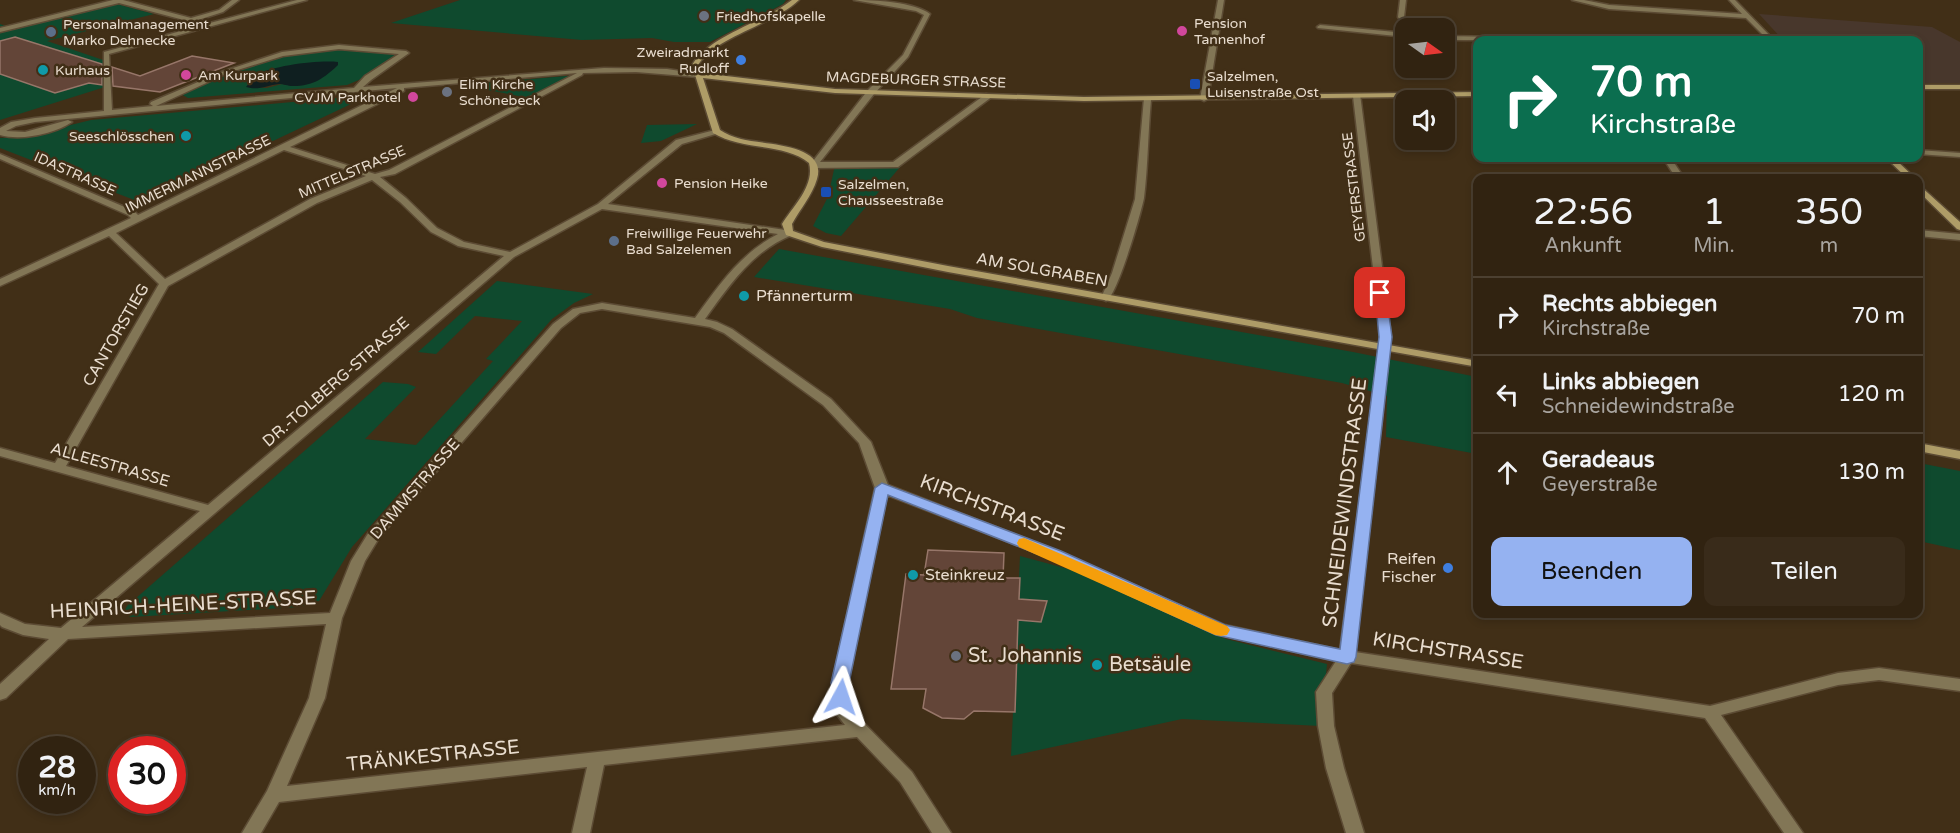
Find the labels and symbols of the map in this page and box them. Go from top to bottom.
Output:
place label: Friedhofskapelle [716,8,826,25]
marker: Friedhofskapelle [697,9,711,23]
place label: Pension Tannenhof [1194,15,1266,48]
place label: Personalmanagement Marko Dehnecke [63,16,210,49]
north arrow [1395,18,1455,78]
marker: Pension Tannenhof [1175,24,1189,38]
marker: Personalmanagement Marko Dehnecke [44,25,58,39]
place label: Zweiradmarkt Rudloff [637,44,730,77]
marker: Zweiradmarkt Rudloff [734,53,748,67]
place label: Kurhaus [55,62,110,79]
marker: Kurhaus [36,63,50,77]
place label: Am Kurpark [198,67,278,84]
marker: Am Kurpark [179,68,193,82]
street label: MAGDEBURGER STRASSE [826,68,1007,92]
place label: Salzelmen, Luisenstraße Ost [1207,68,1320,101]
place label: Elim Kirche Schönebeck [459,76,541,109]
marker: Salzelmen, Luisenstraße Ost [1188,77,1202,91]
marker: Elim Kirche Schönebeck [440,85,454,99]
place label: CVJM Parkhotel [294,89,401,106]
marker: CVJM Parkhotel [406,90,420,104]
place label: Seeschlösschen [69,128,174,145]
marker: Seeschlösschen [179,129,193,143]
street label: IMMERMANNSTRASSE [123,131,274,217]
street label: GEYERSTRASSE [1339,131,1369,243]
street label: MITTELSTRASSE [296,142,408,202]
street label: IDASTRASSE [31,148,119,200]
place label: Pension Heike [674,175,768,192]
marker: Pension Heike [655,176,669,190]
place label: Salzelmen, Chausseestraße [838,176,944,209]
marker: Salzelmen, Chausseestraße [819,185,833,199]
place label: Freiwillige Feuerwehr Bad Salzelemen [626,225,767,258]
marker: Freiwillige Feuerwehr Bad Salzelemen [607,234,621,248]
street label: AM SOLGRABEN [975,249,1109,291]
pin [1354,267,1405,318]
street label: CANTORSTIEG [78,280,154,390]
place label: Pfännerturm [756,286,853,306]
marker: Pfännerturm [737,289,751,303]
street label: DR.-TOLBERG-STRASSE [259,313,413,451]
street label: SCHNEIDEWINDSTRASSE [1318,377,1372,629]
street label: DAMMSTRASSE [366,435,464,543]
street label: ALLEESTRASSE [48,438,172,492]
street label: KIRCHSTRASSE [916,469,1068,547]
place label: Reifen Fischer [1381,549,1437,587]
marker: Reifen Fischer [1441,561,1455,575]
place label: Steinkreuz [925,565,1005,585]
marker: Steinkreuz [906,568,920,582]
street label: HEINRICH-HEINE-STRASSE [49,586,317,624]
street label: KIRCHSTRASSE [1371,627,1525,675]
place label: St. Johannis [968,644,1082,668]
marker: St. Johannis [949,649,963,663]
place label: Betsäule [1109,653,1191,677]
marker: Betsäule [1090,658,1104,672]
position arrow [809,665,873,729]
street label: TRÄNKESTRASSE [345,735,521,777]
speed limit sign: 30 [108,736,186,814]

